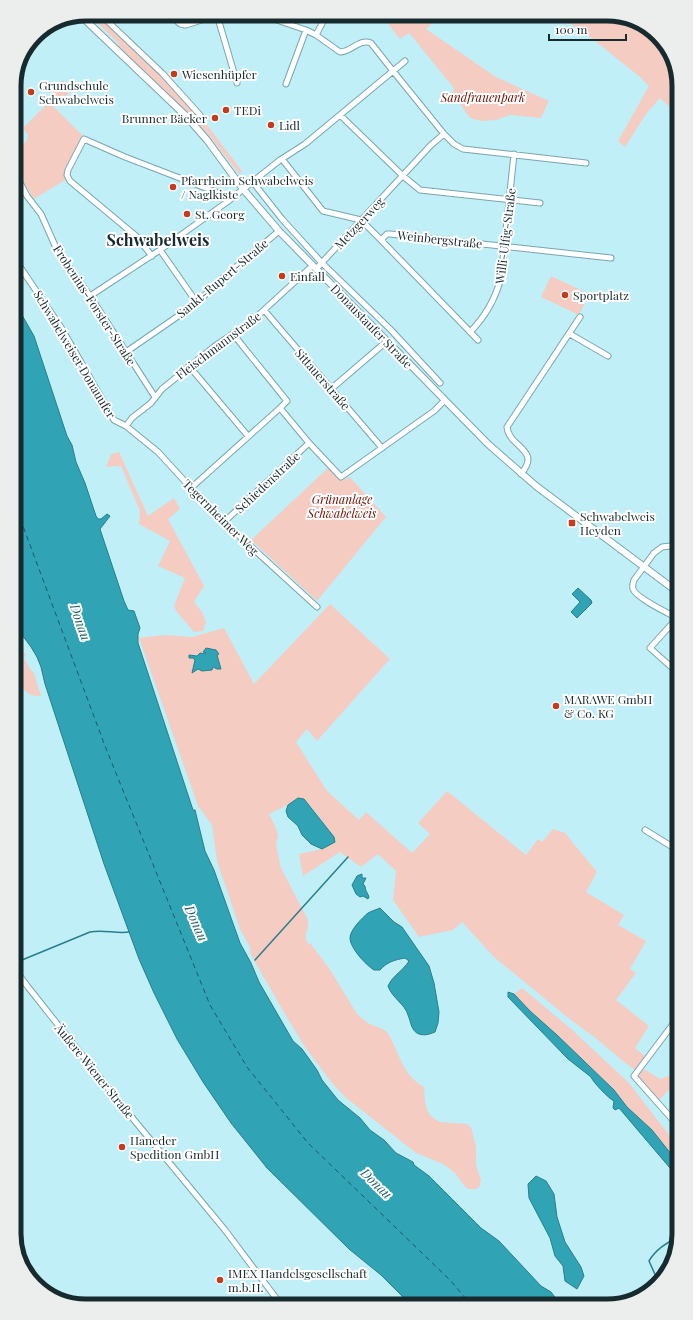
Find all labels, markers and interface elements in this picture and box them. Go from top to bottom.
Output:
scale bar [549,16,626,42]
text: 100 m [555,21,588,37]
place label: Wiesenhüpfer [181,66,258,82]
marker: Wiesenhüpfer [169,69,179,79]
place label: Grundschule Schwabelweis [39,77,114,107]
marker: Grundschule Schwabelweis [26,87,36,97]
park label: Sandfrauenpark [440,89,525,105]
place label: TEDi [234,102,261,118]
marker: TEDi [221,105,231,115]
place label: Brunner Bäcker [122,110,208,126]
marker: Brunner Bäcker [210,113,220,123]
place label: Lidl [279,117,301,133]
marker: Lidl [266,120,276,130]
place label: Pfarrheim Schwabelweis / Naglkiste [181,172,313,202]
marker: Pfarrheim Schwabelweis / Naglkiste [168,182,178,192]
street label: Willi-Ulfig-Straße [491,187,519,286]
street label: Metzgerweg [331,193,388,252]
place label: St. Georg [195,206,245,222]
marker: St. Georg [182,209,192,219]
street label: Weinbergstraße [396,226,483,251]
district label: Schwabelweis [107,229,209,250]
street label: Sankt-Rupert-Straße [173,235,271,321]
street label: Frobenius-Forster-Straße [50,242,140,368]
place label: Einfall [290,268,325,284]
marker: Einfall [277,271,287,281]
street label: Donaustaufer Straße [328,281,416,371]
street label: Schwabelweiser Donauufer [30,287,120,421]
place label: Sportplatz [573,287,629,303]
marker: Sportplatz [560,290,570,300]
street label: Fleischmannstraße [172,308,264,382]
street label: Sittauerstraße [292,345,354,413]
street label: Schiedenstraße [231,448,303,516]
street label: Tegernheimer Weg [180,476,263,559]
park label: Grünanlage Schwabelweis [307,491,377,521]
place label: Schwabelweis Heyden [580,508,655,538]
marker: Schwabelweis Heyden [567,518,577,528]
water label: Donau [67,601,95,642]
place label: MARAWE GmbH & Co. KG [564,691,652,721]
marker: MARAWE GmbH & Co. KG [551,701,561,711]
water label: Donau [181,902,212,944]
street label: Äußere Wiener Straße [51,1019,138,1122]
place label: Haneder Spedition GmbH [130,1132,219,1162]
marker: Haneder Spedition GmbH [117,1142,127,1152]
water label: Donau [357,1163,396,1202]
place label: IMEX Handelsgesellschaft m.b.H. [228,1265,368,1295]
marker: IMEX Handelsgesellschaft m.b.H. [215,1275,225,1285]

